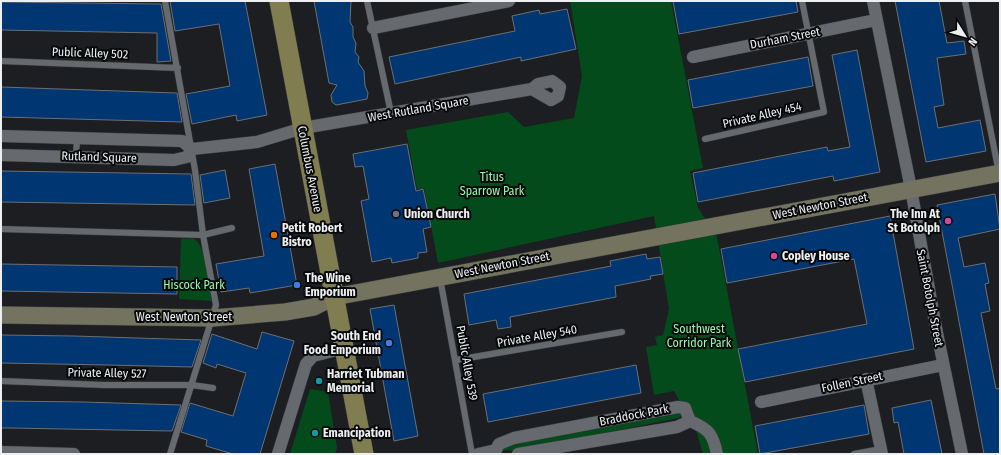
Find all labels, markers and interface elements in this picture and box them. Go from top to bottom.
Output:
north arrow [945,16,985,56]
street label: Durham Street [749,24,821,52]
text: N [965,35,980,48]
street label: Public Alley 502 [52,45,128,61]
street label: West Rutland Square [366,93,470,125]
street label: Private Alley 454 [721,99,803,131]
street label: Columbus Avenue [295,125,325,213]
street label: Rutland Square [61,149,137,165]
park label: Titus Sparrow Park [460,170,525,198]
street label: West Newton Street [771,190,869,222]
place label: Union Church [404,207,470,221]
place label: The Inn At St Botolph [887,207,941,235]
marker: Union Church [391,209,401,219]
marker: The Inn At St Botolph [943,216,953,226]
place label: Petit Robert Bistro [282,221,343,249]
marker: Petit Robert Bistro [269,230,279,240]
street label: Saint Botolph Street [914,248,946,348]
street label: West Newton Street [453,249,551,281]
place label: Copley House [782,249,850,263]
marker: Copley House [769,251,779,261]
place label: The Wine Emporium [305,271,356,299]
park label: Hiscock Park [163,278,225,292]
marker: The Wine Emporium [292,280,302,290]
street label: West Newton Street [136,310,232,324]
street label: Private Alley 540 [496,322,578,350]
park label: Southwest Corridor Park [667,322,732,350]
street label: Public Alley 539 [454,324,481,402]
place label: South End Food Emporium [304,329,381,357]
marker: South End Food Emporium [384,338,394,348]
street label: Private Alley 527 [67,365,147,381]
place label: Harriet Tubman Memorial [327,367,404,395]
street label: Follen Street [820,369,884,395]
marker: Harriet Tubman Memorial [314,376,324,386]
street label: Braddock Park [598,401,670,429]
place label: Emancipation [323,426,391,440]
marker: Emancipation [310,428,320,438]

